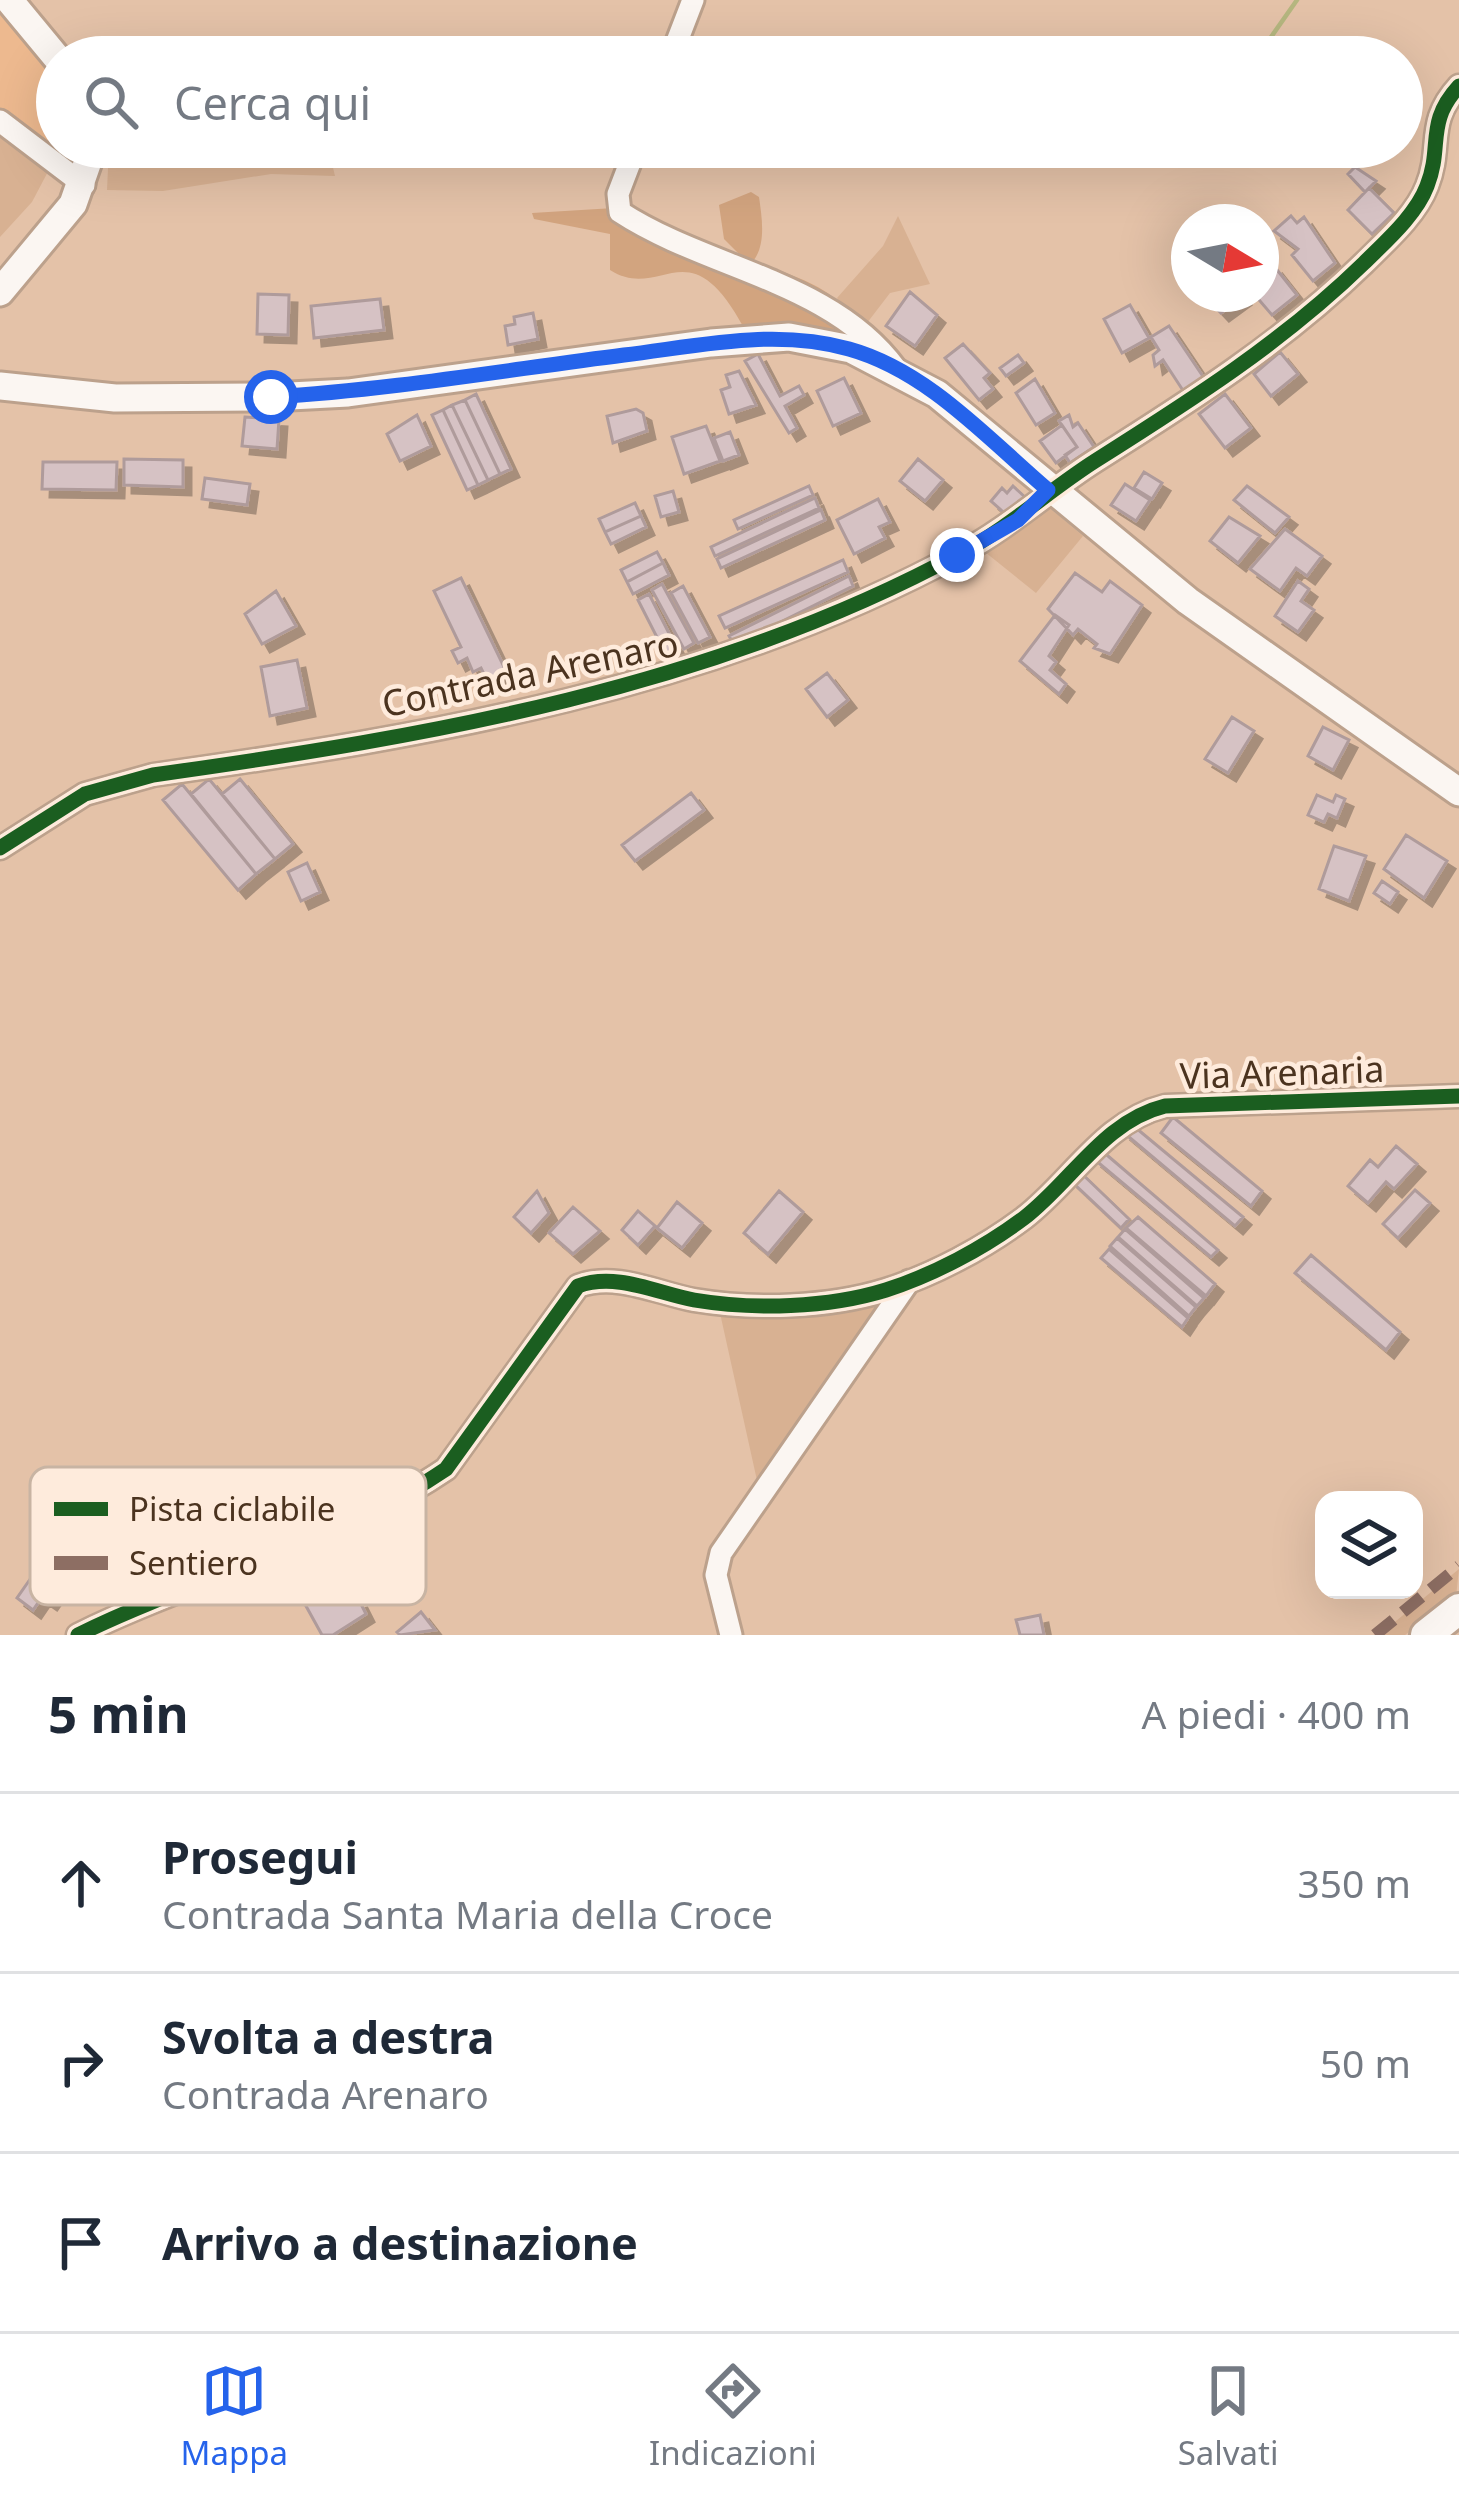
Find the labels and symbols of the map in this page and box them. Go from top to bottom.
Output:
north arrow [1171,204,1279,312]
route start [244,370,298,424]
route end [930,528,984,582]
street label: Contrada Arenaro [377,618,683,728]
street label: Via Arenaria [1179,1044,1385,1100]
legend [30,1467,426,1605]
text: Pista ciclabile [129,1486,335,1531]
text: Sentiero [129,1540,258,1585]

